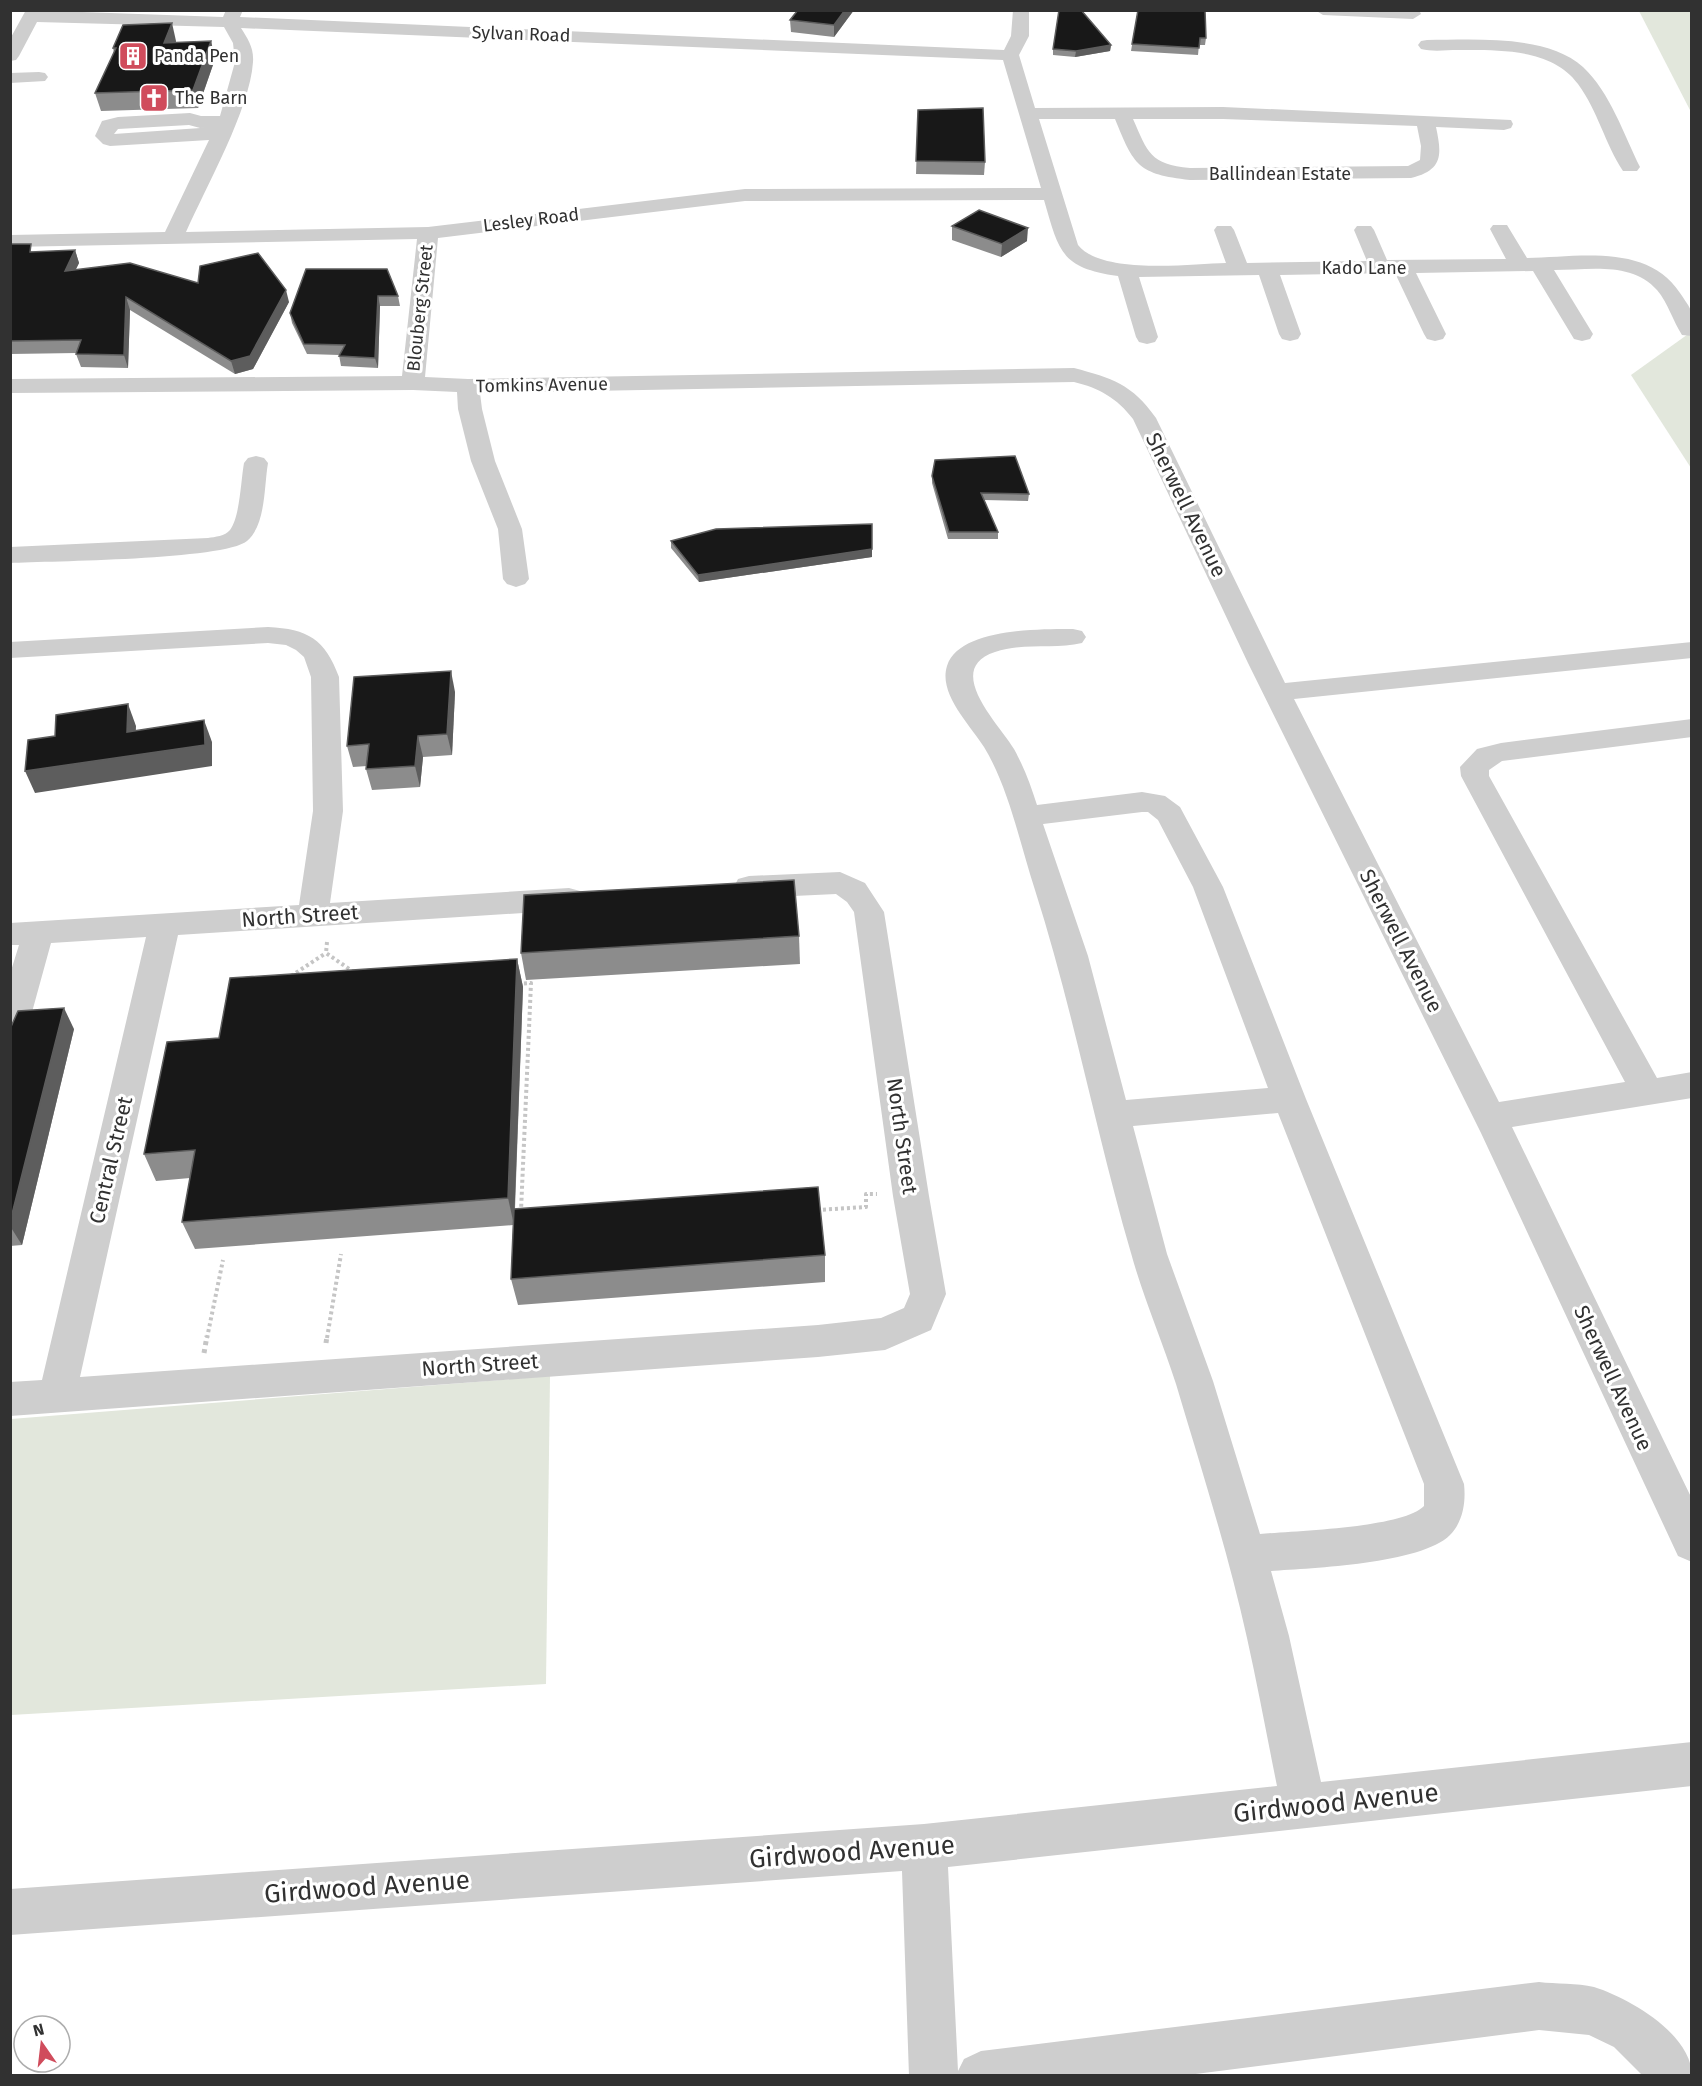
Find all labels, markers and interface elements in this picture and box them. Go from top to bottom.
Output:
street label: Sylvan Road [471,21,571,47]
building icon: Panda Pen [117,40,149,72]
place label: Panda Pen [154,45,239,67]
church icon: The Barn [138,82,170,114]
place label: The Barn [175,87,248,109]
street label: Ballindean Estate [1209,163,1351,185]
street label: Lesley Road [482,203,580,237]
street label: Blouberg Street [402,243,438,372]
street label: Kado Lane [1321,257,1407,279]
street label: Tomkins Avenue [476,373,608,397]
street label: Sherwell Avenue [1140,429,1232,581]
street label: Sherwell Avenue [1354,865,1448,1017]
street label: North Street [241,899,360,933]
street label: North Street [881,1076,923,1196]
street label: Central Street [84,1093,138,1226]
street label: Sherwell Avenue [1568,1301,1658,1455]
street label: North Street [421,1348,540,1382]
street label: Girdwood Avenue [1232,1777,1440,1829]
street label: Girdwood Avenue [748,1829,956,1875]
street label: Girdwood Avenue [263,1864,471,1910]
north arrow [12,2014,72,2074]
text: N [31,2019,46,2040]

